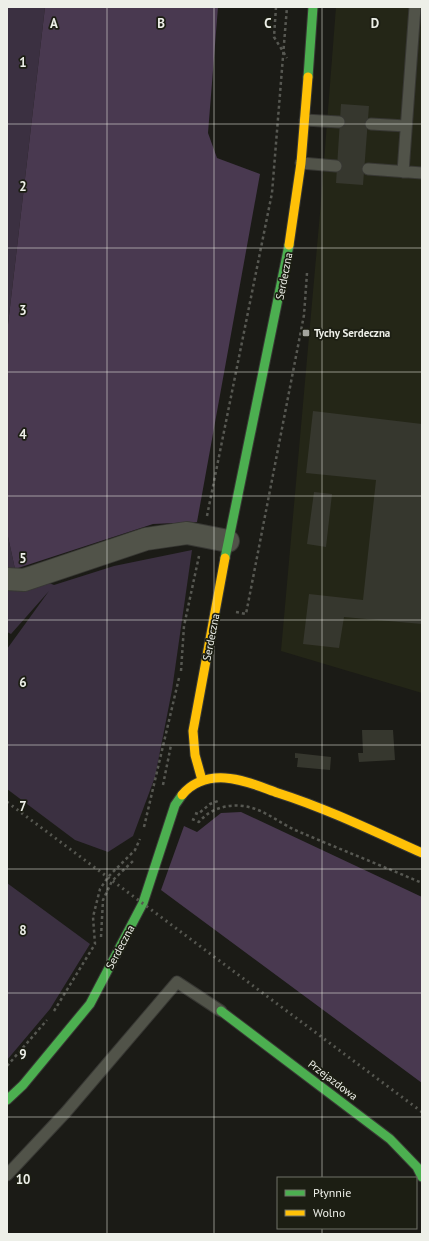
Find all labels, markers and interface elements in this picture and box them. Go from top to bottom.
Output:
text: A [50,15,58,32]
text: B [157,15,165,32]
text: C [264,15,272,32]
text: D [371,15,379,32]
text: 1 [19,54,27,71]
text: 2 [19,178,27,195]
street label: Serdeczna [273,251,295,301]
text: 3 [19,302,27,319]
place label: Tychy Serdeczna [314,326,390,340]
marker: Tychy Serdeczna [301,328,311,338]
text: 4 [19,426,27,443]
text: 5 [19,550,27,567]
street label: Serdeczna [200,612,222,662]
text: 6 [19,674,27,691]
text: 7 [19,798,27,815]
text: 8 [19,922,27,939]
street label: Serdeczna [103,923,137,971]
text: 9 [19,1046,27,1063]
street label: Przejazdowa [305,1057,361,1103]
text: 10 [16,1171,30,1188]
legend [277,1177,417,1229]
text: Płynnie [313,1185,351,1200]
text: Wolno [313,1205,345,1220]

